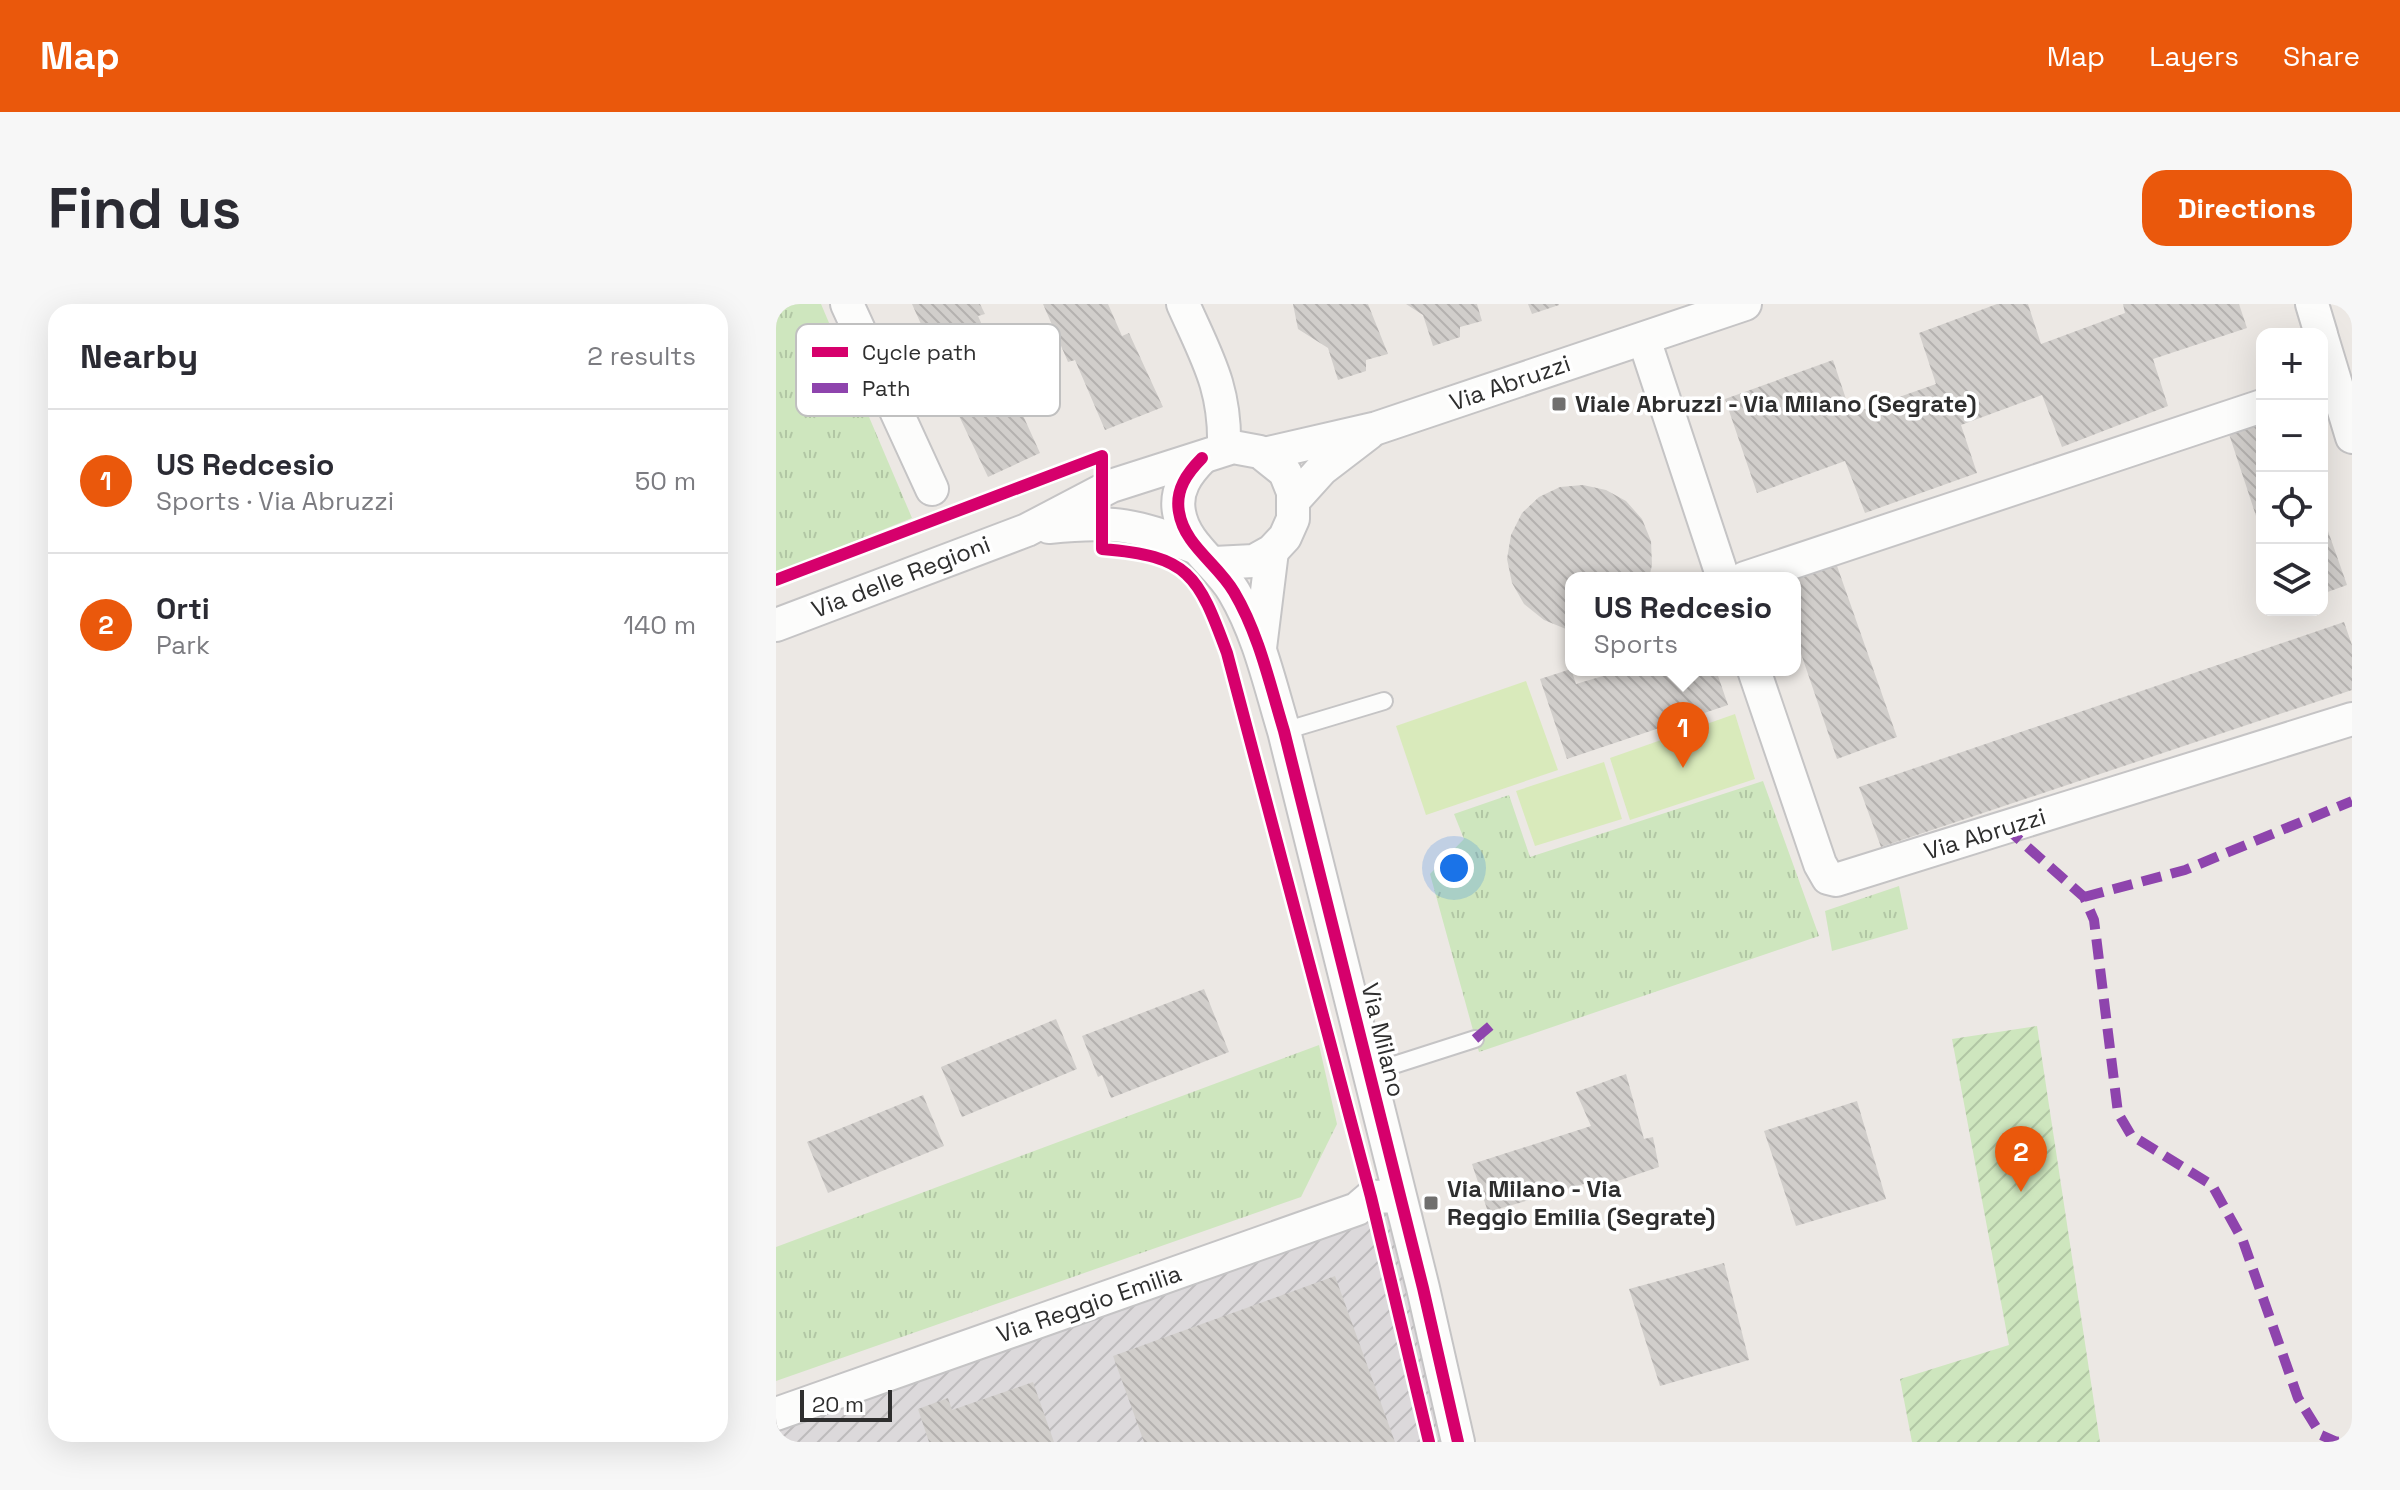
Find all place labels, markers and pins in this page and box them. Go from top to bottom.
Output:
place label: Viale Abruzzi - Via Milano (Segrate) [1575,388,1977,419]
marker: Viale Abruzzi - Via Milano (Segrate) [1550,395,1568,413]
pin: 1 [1657,702,1709,768]
pin: 2 [1995,1126,2047,1192]
place label: Via Milano - Via Reggio Emilia (Segrate) [1447,1173,1715,1232]
marker: Via Milano - Via Reggio Emilia (Segrate) [1422,1194,1440,1212]

